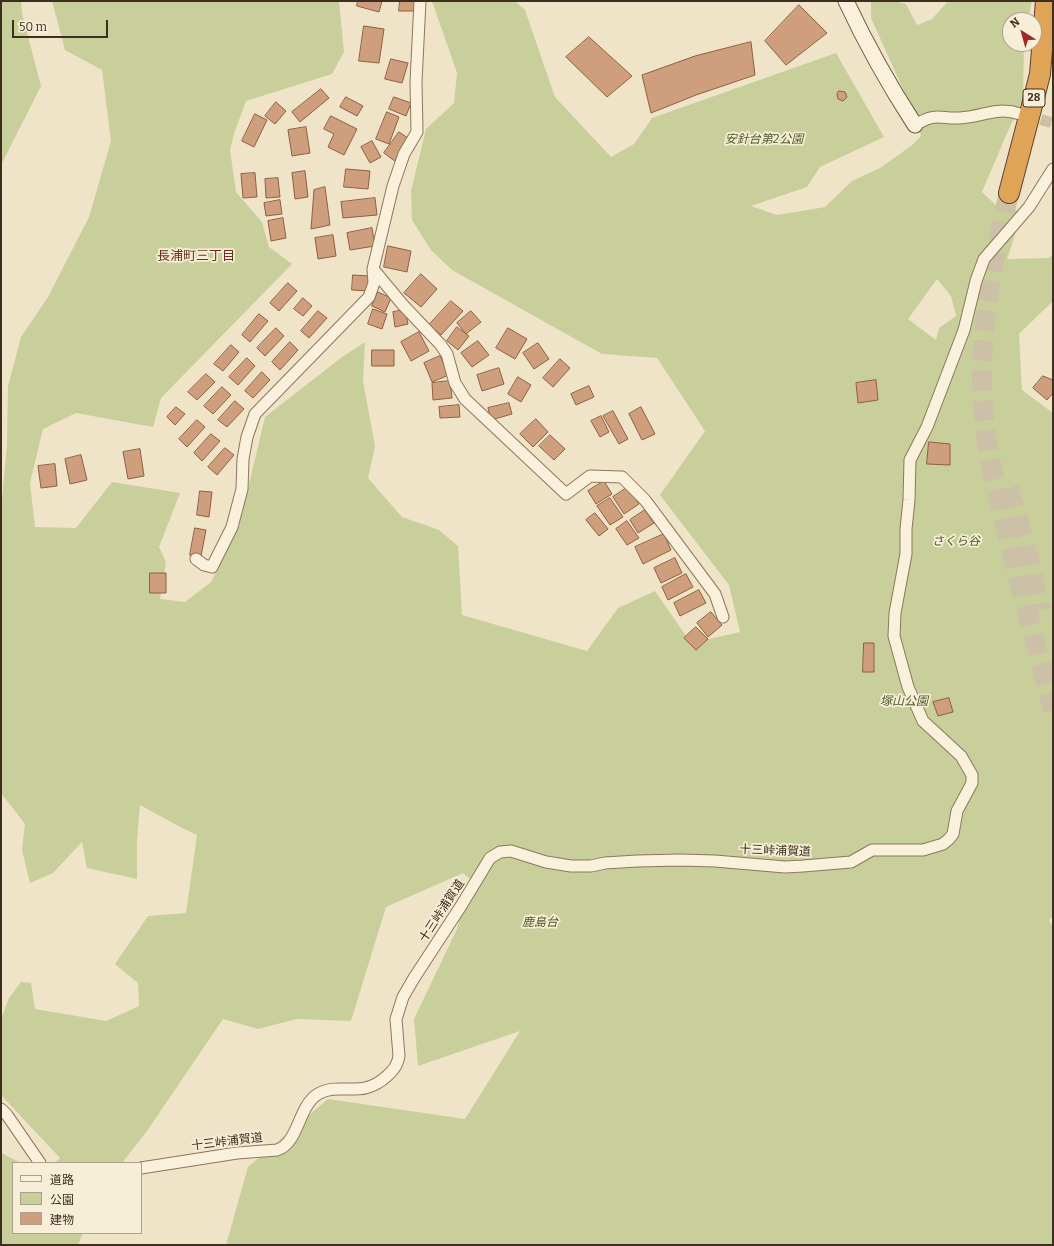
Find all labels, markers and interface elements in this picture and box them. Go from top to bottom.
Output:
scale bar [14,12,110,38]
north arrow [1002,12,1042,52]
text: N [1008,15,1022,31]
text: 50 m [19,20,47,34]
road number: 28 [1023,89,1045,107]
park label: 安針台第2公園 [725,133,803,147]
district label: 長浦町三丁目 [157,248,235,264]
park label: さくら谷 [932,535,980,549]
park label: 塚山公園 [880,695,928,709]
street label: 十三峠浦賀道 [739,843,811,859]
street label: 十三峠浦賀道 [416,877,468,945]
park label: 鹿島台 [522,916,558,930]
street label: 十三峠浦賀道 [190,1130,264,1154]
legend [12,1162,142,1234]
text: 道路 [50,1173,74,1187]
text: 公園 [50,1193,74,1207]
text: 建物 [50,1213,74,1227]

